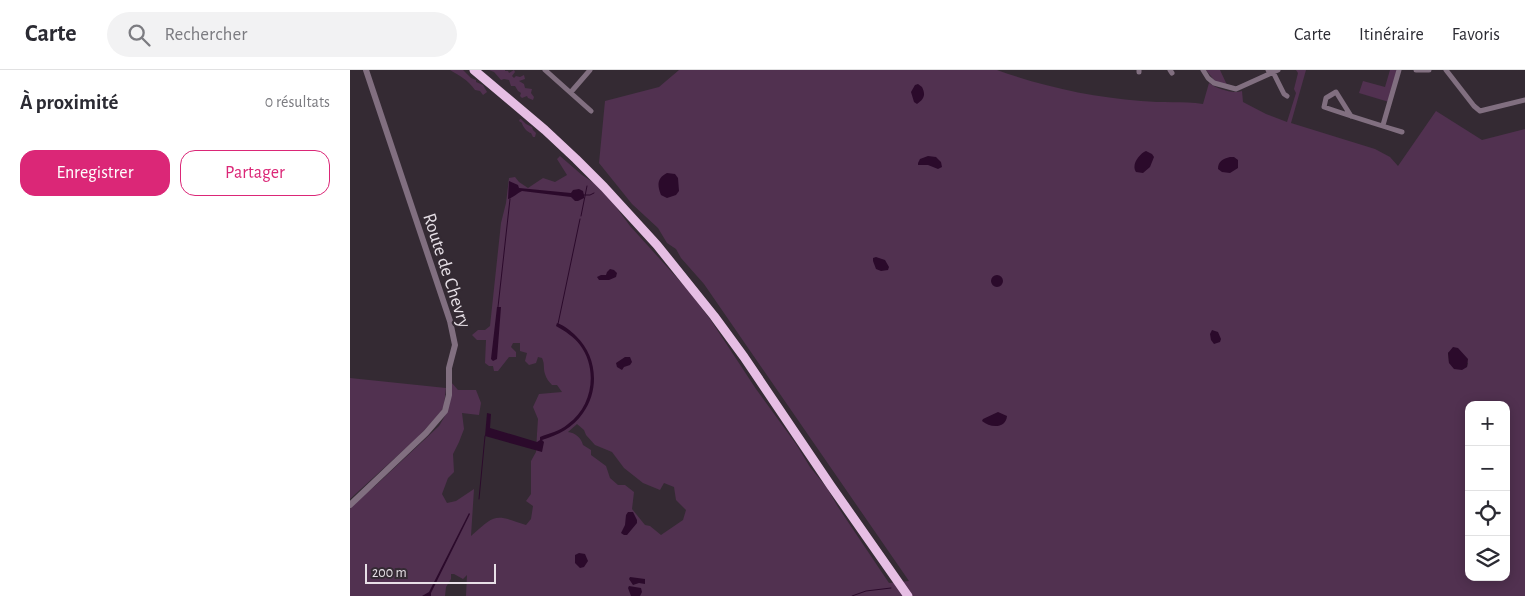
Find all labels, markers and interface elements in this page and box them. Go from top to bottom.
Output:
search box [107,12,457,57]
icon: search [125,21,153,49]
text: Carte [25,22,77,46]
text: Rechercher [165,25,247,44]
text: Carte [1294,26,1331,44]
text: Itinéraire [1359,26,1424,44]
text: Favoris [1452,26,1500,44]
text: À proximité [20,92,118,113]
text: 0 résultats [265,94,330,110]
button: Enregistrer [20,150,170,196]
button: Partager [180,150,330,196]
street label: Route de Chevry [419,211,474,330]
map controls [1465,401,1510,581]
button: + [1465,401,1510,446]
button: − [1465,446,1510,491]
button: locate [1465,491,1510,536]
button: layers [1465,536,1510,581]
scale bar [365,561,496,584]
text: 200 m [372,566,407,580]

